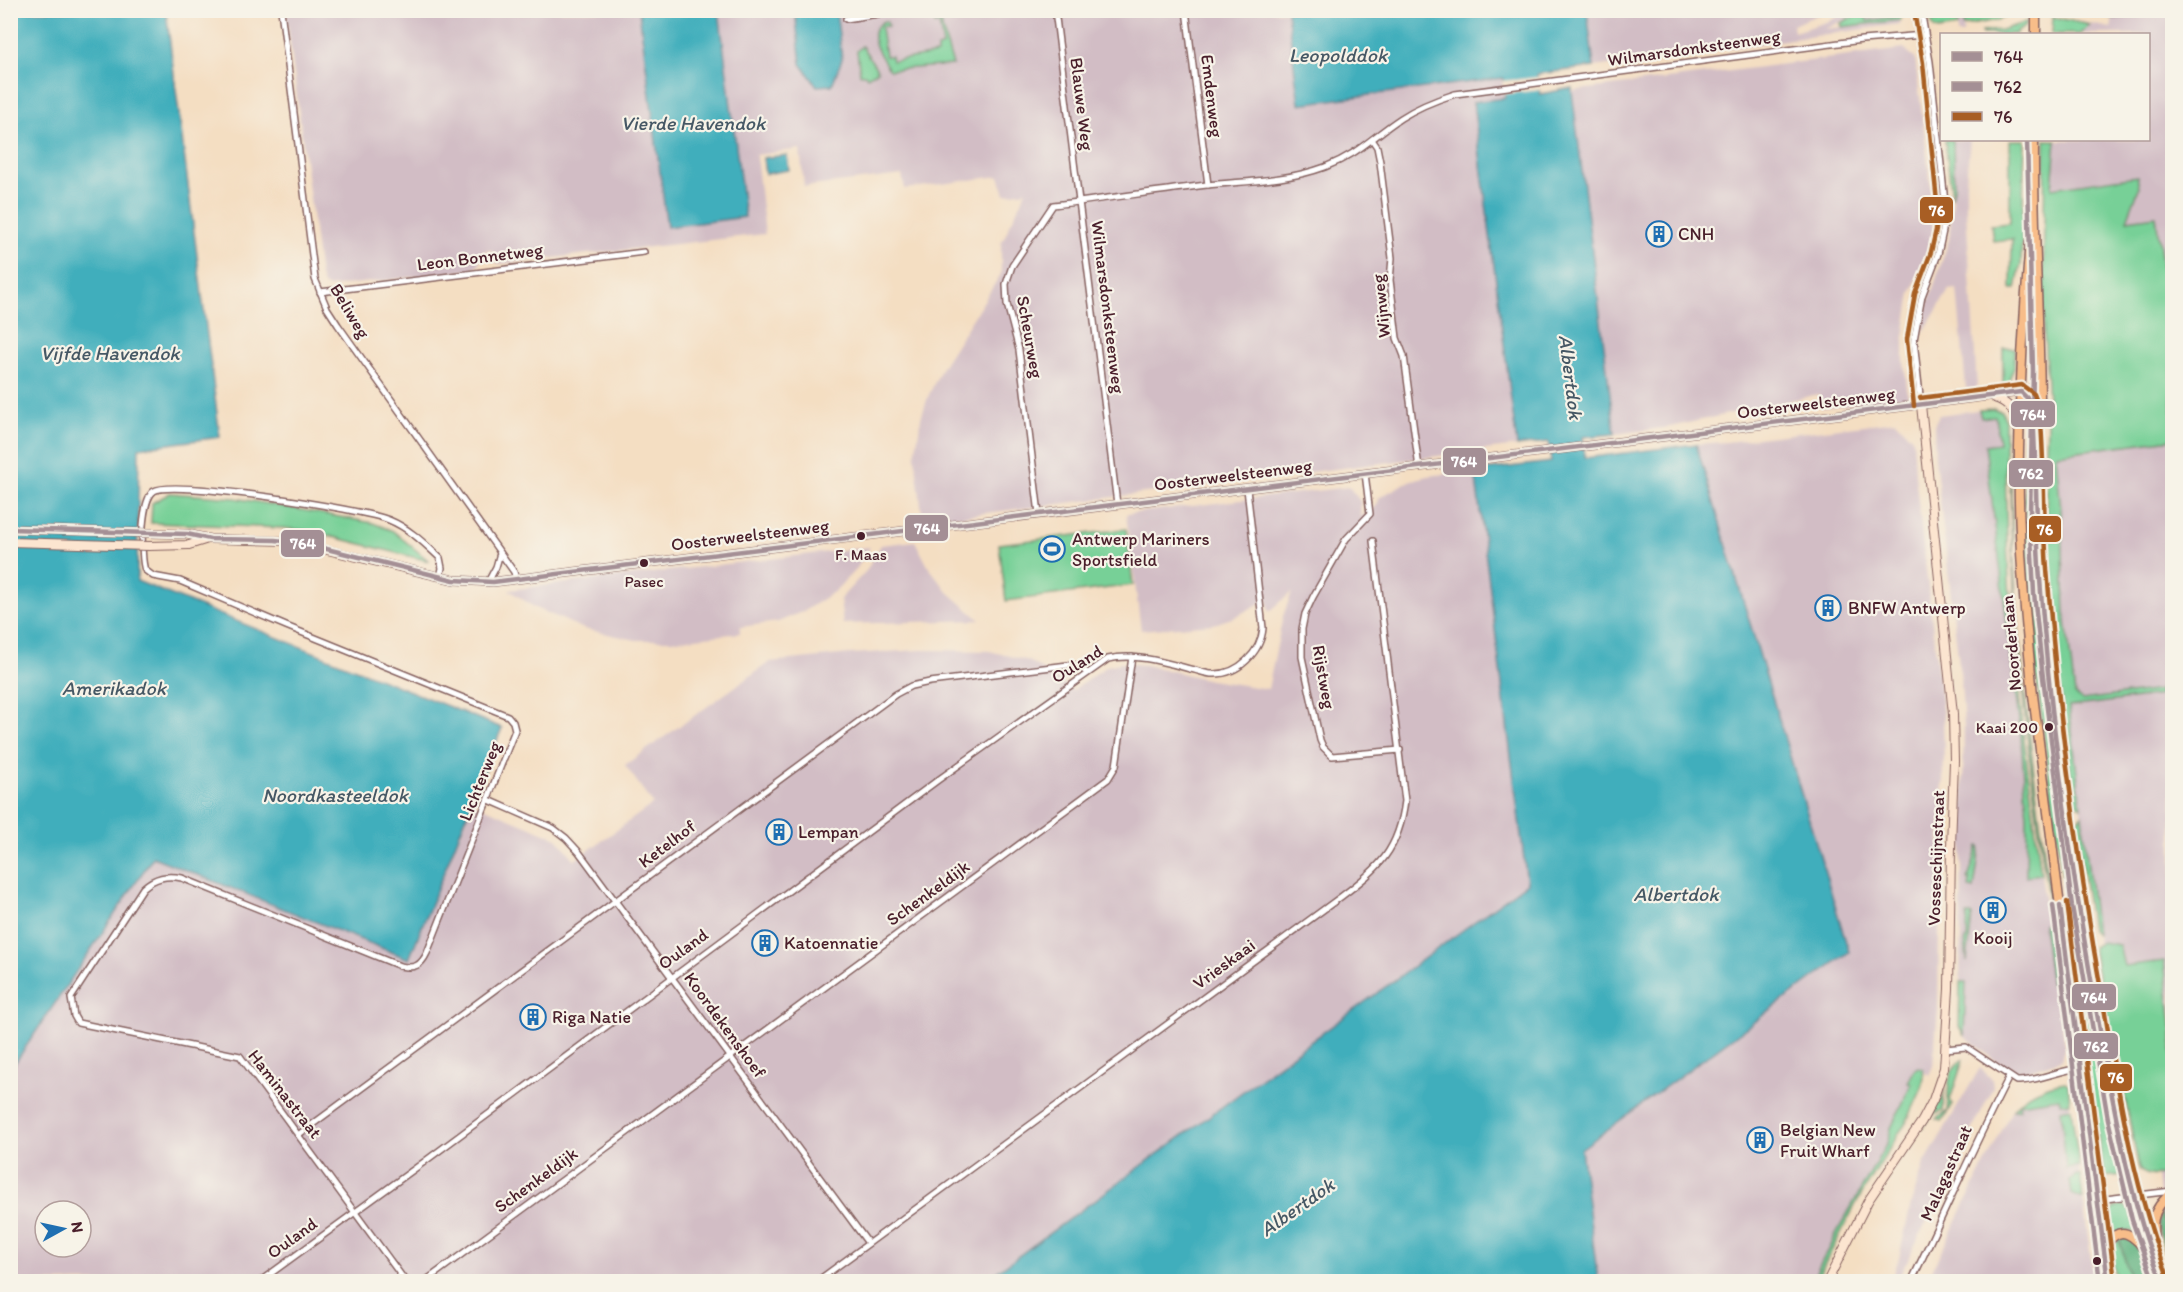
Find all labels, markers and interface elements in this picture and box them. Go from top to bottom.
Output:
street label: Wilmarsdonksteenweg [1606,25,1783,71]
legend [1940,33,2150,141]
water label: Leopolddok [1289,43,1389,67]
text: 764 [1994,46,2023,68]
street label: Emdenweg [1196,53,1228,140]
street label: Blauwe Weg [1065,56,1099,153]
text: 762 [1994,76,2022,98]
text: 76 [1994,106,2012,128]
water label: Vierde Havendok [621,111,767,135]
line badge: 76 [1919,196,1954,224]
text: 76 [1928,201,1946,220]
street label: Wilmarsdonksteenweg [1086,219,1130,396]
building icon: CNH [1644,219,1674,249]
place label: CNH [1678,223,1714,245]
street label: Leon Bonnetweg [416,238,545,276]
street label: Wijnweg [1367,272,1395,339]
street label: Beliweg [325,280,375,343]
street label: Scheurweg [1012,294,1048,381]
water label: Albertdok [1554,333,1588,422]
water label: Vijfde Havendok [40,341,181,365]
street label: Oosterweelsteenweg [1736,382,1897,424]
line badge: 764 [2010,400,2056,428]
text: 764 [2019,405,2046,424]
line badge: 764 [1442,447,1487,476]
text: 764 [1450,452,1477,471]
street label: Oosterweelsteenweg [1153,454,1314,496]
line badge: 762 [2008,459,2054,488]
text: 762 [2018,464,2044,483]
street label: Oosterweelsteenweg [670,514,831,556]
line badge: 764 [904,514,949,542]
line badge: 76 [2028,515,2062,543]
text: 764 [913,519,940,538]
text: 76 [2036,520,2054,539]
place label: Antwerp Mariners Sportsfield [1072,528,1210,571]
line badge: 764 [280,529,325,558]
marker: F. Maas [855,530,867,542]
text: 764 [289,534,316,553]
sports icon: Antwerp Mariners Sportsfield [1037,534,1067,564]
place label: F. Maas [835,545,887,564]
marker: Pasec [638,557,650,569]
place label: Pasec [625,572,663,591]
building icon: BNFW Antwerp [1813,593,1843,623]
street label: Noorderlaan [1996,594,2026,692]
place label: BNFW Antwerp [1848,597,1966,619]
street label: Ouland [1047,640,1107,688]
street label: Rijstweg [1308,643,1341,712]
water label: Amerikadok [62,676,168,700]
place label: Kaai 200 [1976,718,2038,737]
marker: Kaai 200 [2043,721,2055,733]
street label: Lichterweg [454,737,506,824]
water label: Noordkasteeldok [262,783,410,807]
street label: Vosseschijnstraat [1923,790,1949,926]
street label: Ketelhof [634,815,700,873]
building icon: Lempan [764,817,794,847]
place label: Lempan [798,821,859,843]
street label: Schenkeldijk [882,855,974,931]
water label: Albertdok [1633,882,1720,906]
building icon: Kooij [1978,895,2008,925]
street label: Ouland [654,923,712,974]
place label: Kooij [1974,927,2012,949]
building icon: Katoennatie [750,928,780,958]
place label: Katoennatie [784,932,879,954]
street label: Vrieskaai [1189,934,1259,994]
street label: Koordekenshoef [679,968,771,1082]
line badge: 764 [2071,983,2117,1011]
text: 764 [2080,988,2107,1007]
building icon: Riga Natie [518,1002,548,1032]
place label: Riga Natie [552,1006,631,1028]
line badge: 762 [2073,1032,2119,1060]
text: 762 [2083,1037,2109,1056]
street label: Haminastraat [243,1045,327,1143]
line badge: 76 [2099,1063,2133,1092]
text: 76 [2107,1068,2125,1087]
place label: Belgian New Fruit Wharf [1780,1119,1876,1162]
street label: Malagastraat [1915,1121,1977,1224]
building icon: Belgian New Fruit Wharf [1745,1125,1775,1155]
street label: Schenkeldijk [490,1142,582,1218]
water label: Albertdok [1255,1172,1340,1241]
north arrow [33,1199,93,1259]
street label: Ouland [263,1212,321,1263]
text: N [67,1220,88,1234]
unlabelled marker [2091,1255,2103,1267]

